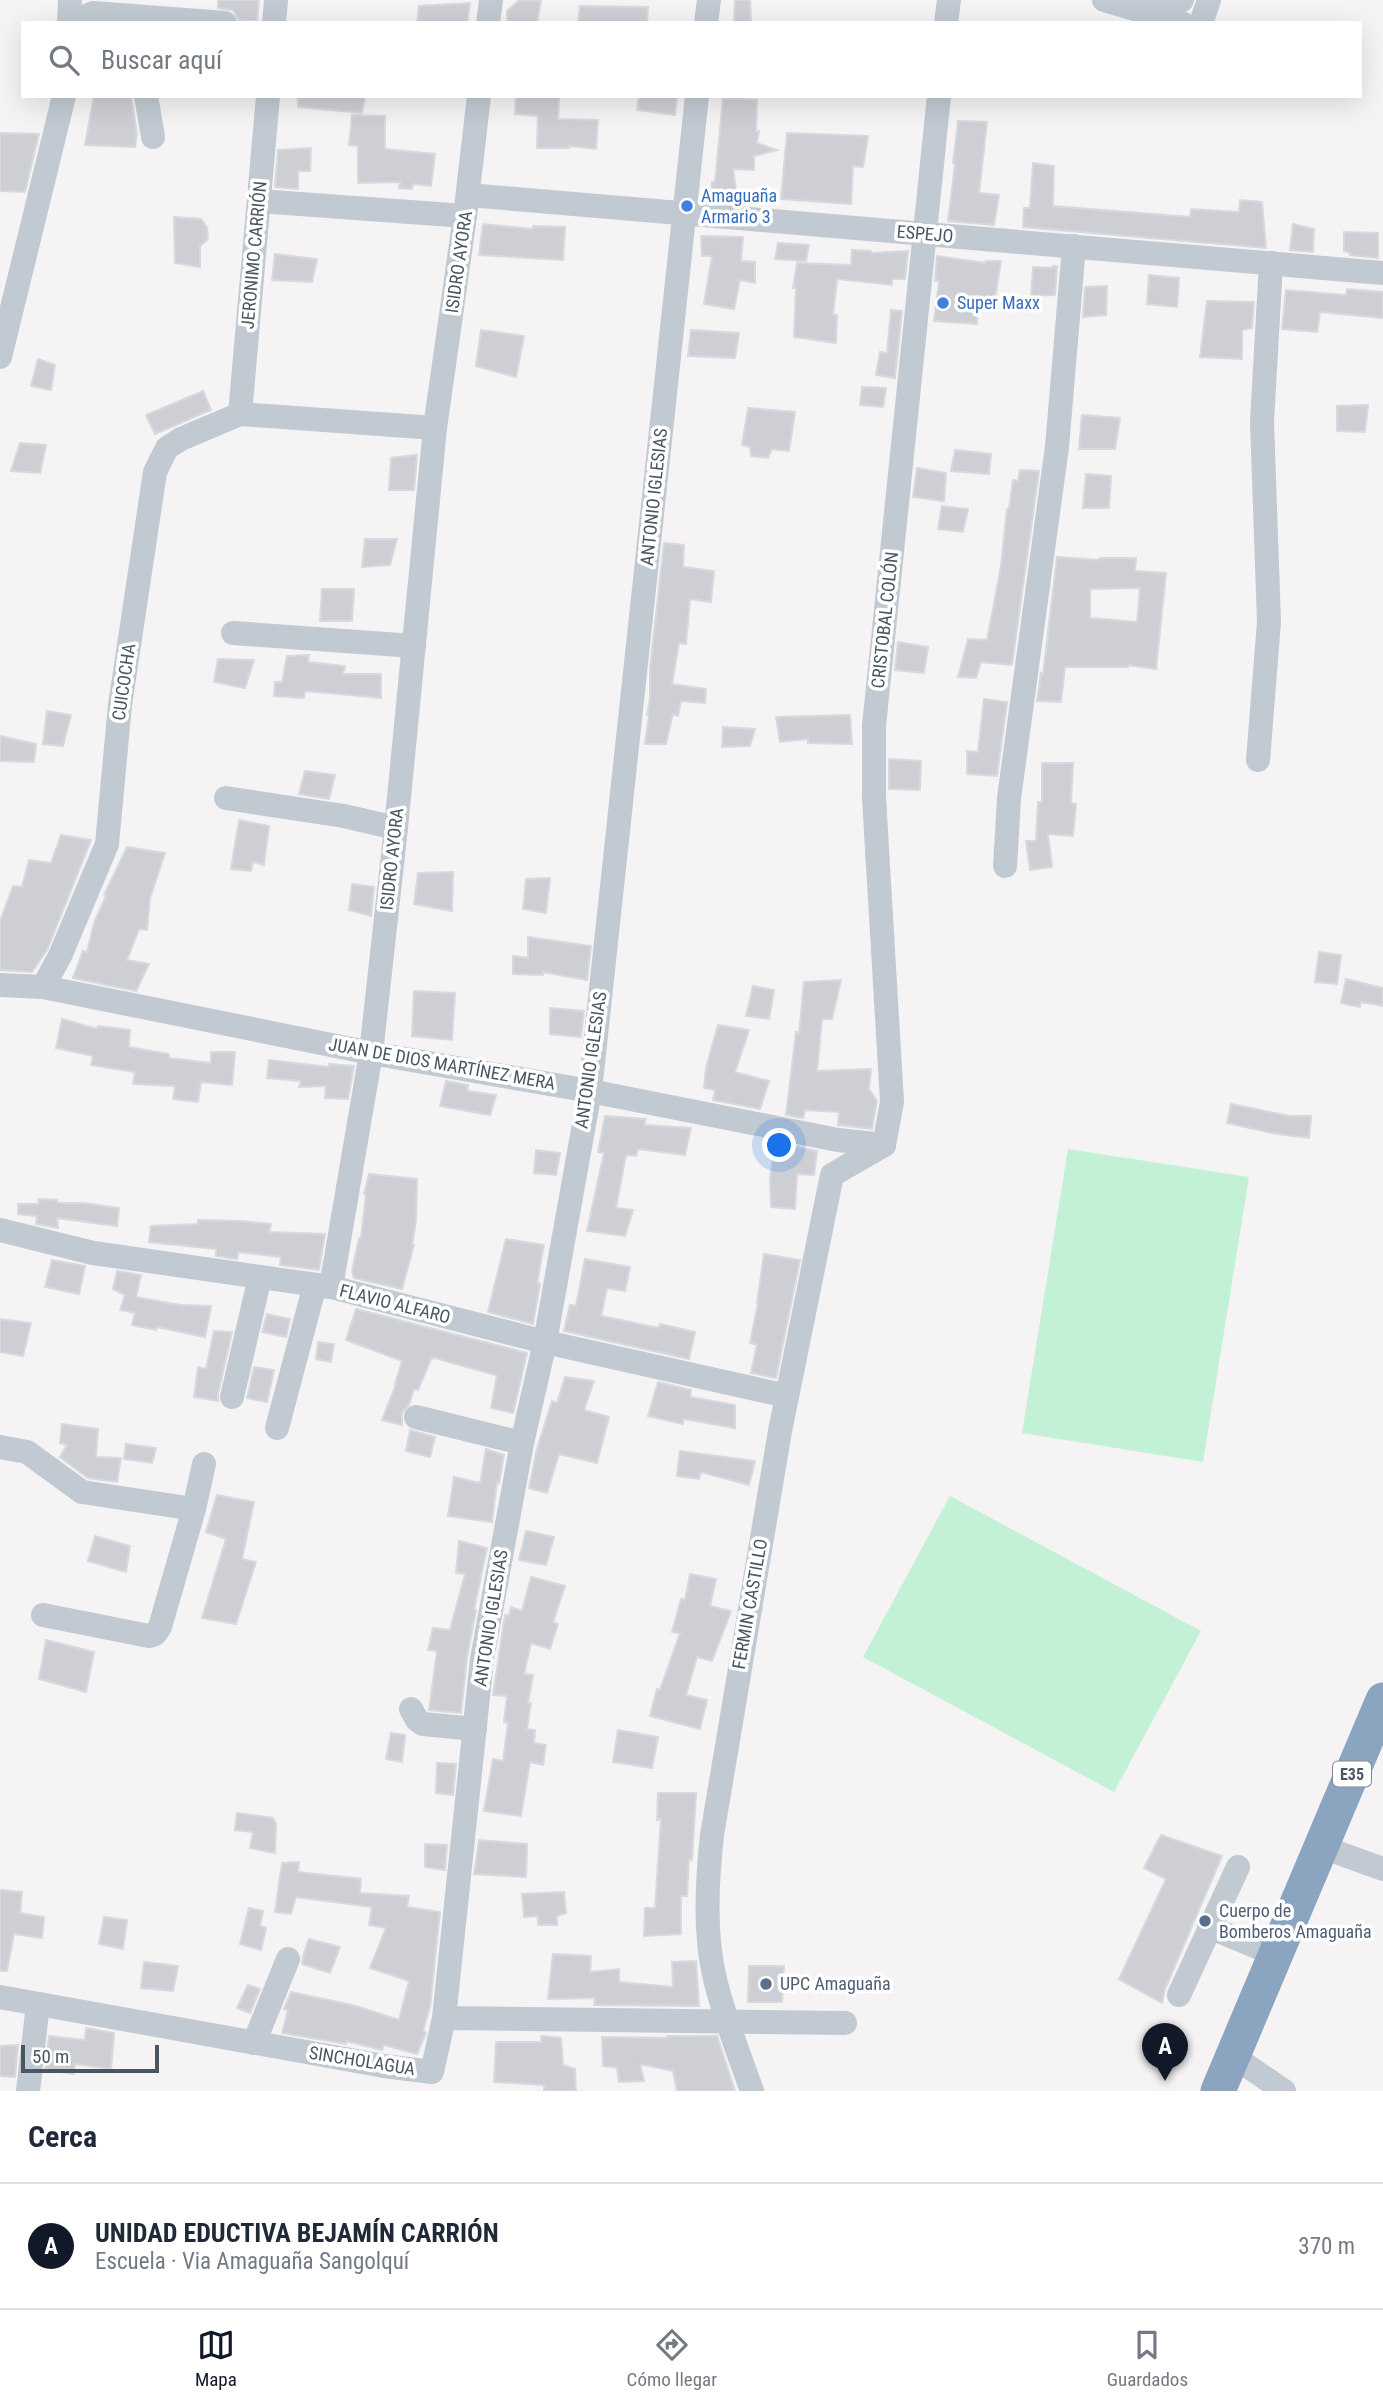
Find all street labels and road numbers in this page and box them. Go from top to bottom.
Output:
street label: JERONIMO CARRIÓN [237,180,270,330]
street label: ISIDRO AYORA [441,209,476,314]
street label: ESPEJO [896,221,954,246]
street label: ANTONIO IGLESIAS [636,427,671,567]
street label: CRISTOBAL COLÓN [867,551,902,689]
street label: CUICOCHA [108,641,139,722]
street label: ISIDRO AYORA [376,806,407,911]
street label: ANTONIO IGLESIAS [570,990,611,1130]
street label: JUAN DE DIOS MARTÍNEZ MERA [327,1033,558,1094]
street label: FLAVIO ALFARO [338,1280,453,1327]
street label: FERMIN CASTILLO [728,1537,771,1671]
street label: ANTONIO IGLESIAS [469,1548,512,1688]
road number: E35 [1333,1762,1371,1786]
street label: SINCHOLAGUA [308,2042,417,2079]

